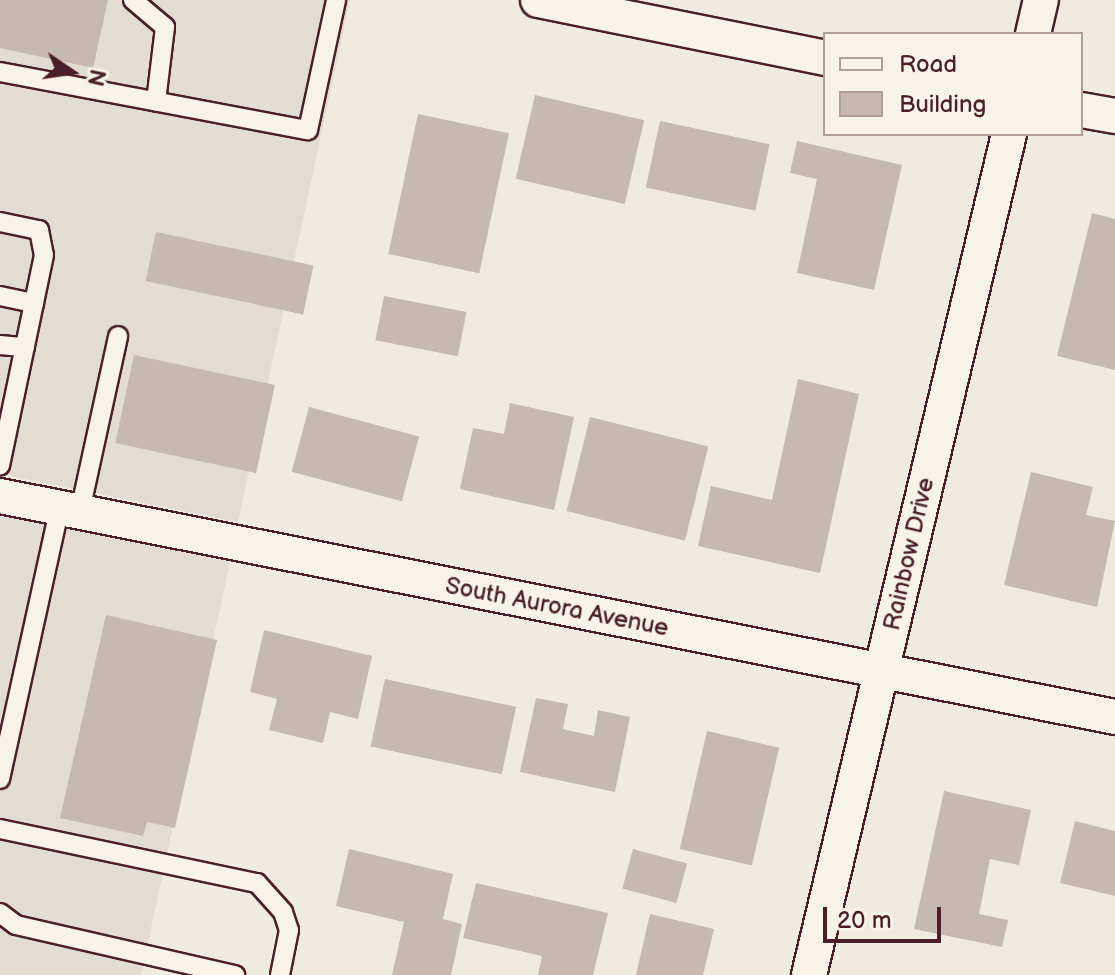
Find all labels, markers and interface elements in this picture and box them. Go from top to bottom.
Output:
north arrow [32,32,112,112]
legend [823,32,1083,136]
text: Road [899,50,957,79]
text: N [81,66,111,89]
text: Building [899,90,986,119]
street label: Rainbow Drive [877,475,941,633]
street label: South Aurora Avenue [443,571,671,643]
scale bar [827,891,945,941]
text: 20 m [837,906,892,935]

